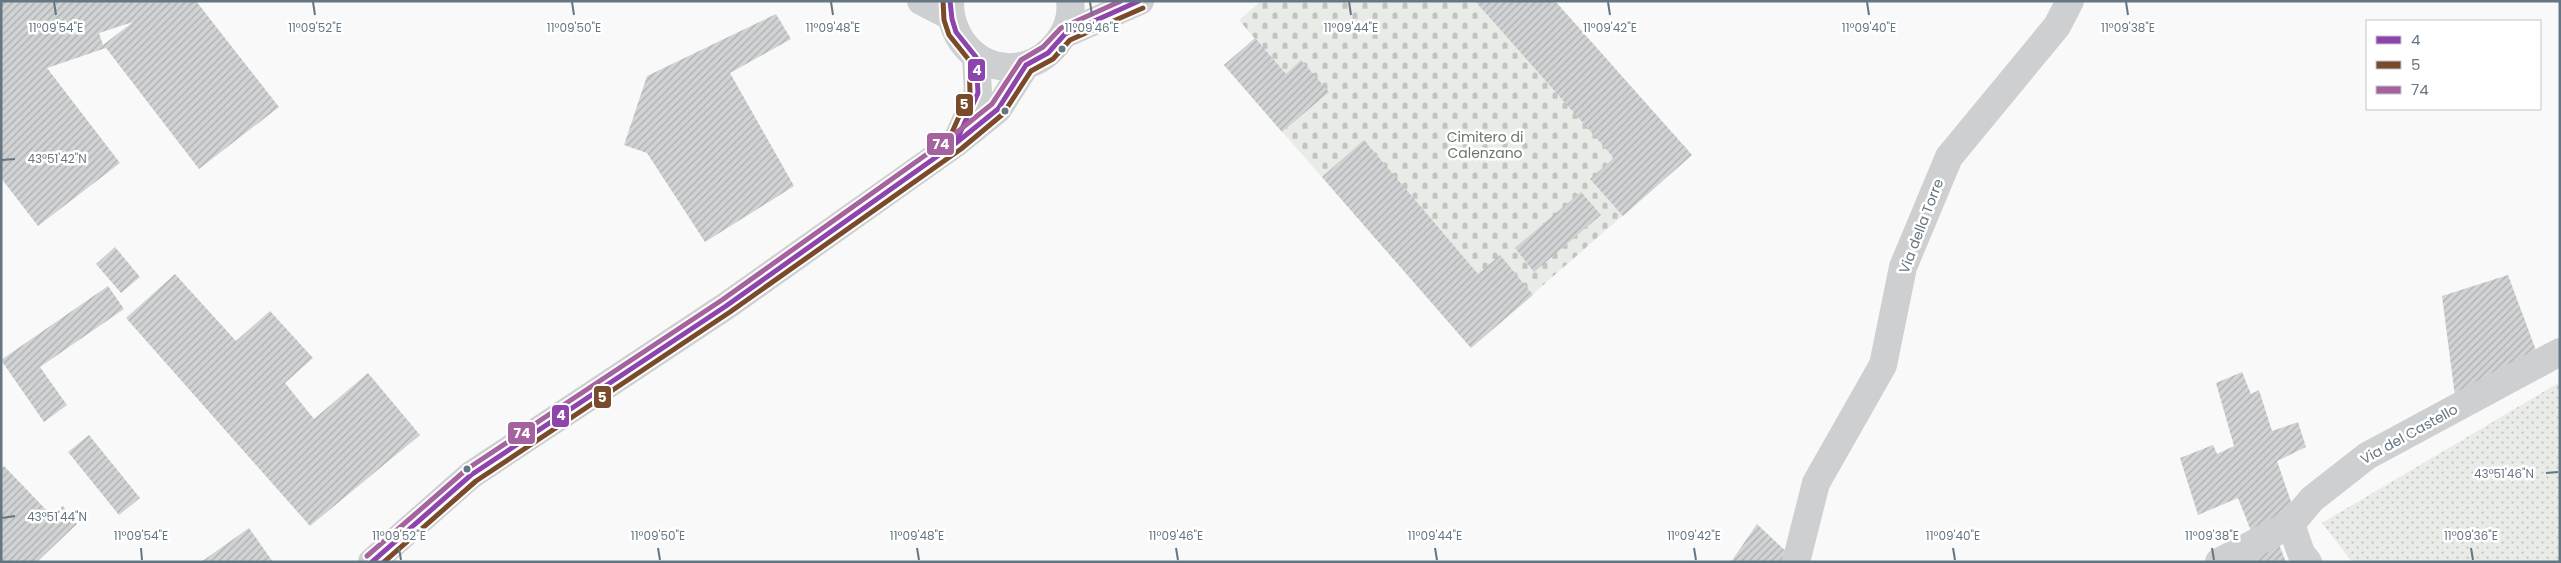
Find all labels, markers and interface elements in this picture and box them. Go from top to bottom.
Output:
text: 11°09'54"E [29,19,83,36]
text: 11°09'52"E [288,19,342,36]
text: 11°09'50"E [547,19,601,36]
text: 11°09'48"E [806,19,860,36]
text: 11°09'46"E [1065,19,1119,36]
text: 11°09'44"E [1324,19,1378,36]
text: 11°09'42"E [1583,19,1637,36]
text: 11°09'40"E [1842,19,1896,36]
text: 11°09'38"E [2101,19,2155,36]
legend [2366,20,2541,110]
text: 4 [2411,29,2420,50]
unlabelled marker [1057,44,1067,54]
text: 5 [2411,54,2420,75]
line badge: 4 [967,58,986,82]
text: 4 [972,60,982,80]
text: 74 [2411,79,2429,100]
line badge: 5 [955,93,974,117]
text: 5 [959,94,969,114]
unlabelled marker [1000,106,1010,116]
park label: Cimitero di Calenzano [1447,127,1523,163]
line badge: 74 [926,132,955,156]
text: 74 [933,134,949,154]
text: 43°51'42"N [27,150,87,167]
street label: Via della Torre [1894,175,1948,276]
line badge: 5 [593,385,612,409]
text: 5 [597,387,607,407]
street label: Via del Castello [2357,399,2461,469]
line badge: 4 [551,404,570,428]
text: 4 [556,405,566,425]
line badge: 74 [507,421,536,445]
text: 74 [514,423,530,443]
unlabelled marker [462,464,472,474]
text: 43°51'46"N [2474,465,2534,482]
text: 43°51'44"N [27,508,87,525]
text: 11°09'54"E [114,527,168,544]
text: 11°09'52"E [372,527,426,544]
text: 11°09'50"E [631,527,685,544]
text: 11°09'48"E [890,527,944,544]
text: 11°09'46"E [1149,527,1203,544]
text: 11°09'44"E [1408,527,1462,544]
text: 11°09'42"E [1667,527,1721,544]
text: 11°09'40"E [1926,527,1980,544]
text: 11°09'38"E [2185,527,2239,544]
text: 11°09'36"E [2444,527,2498,544]

